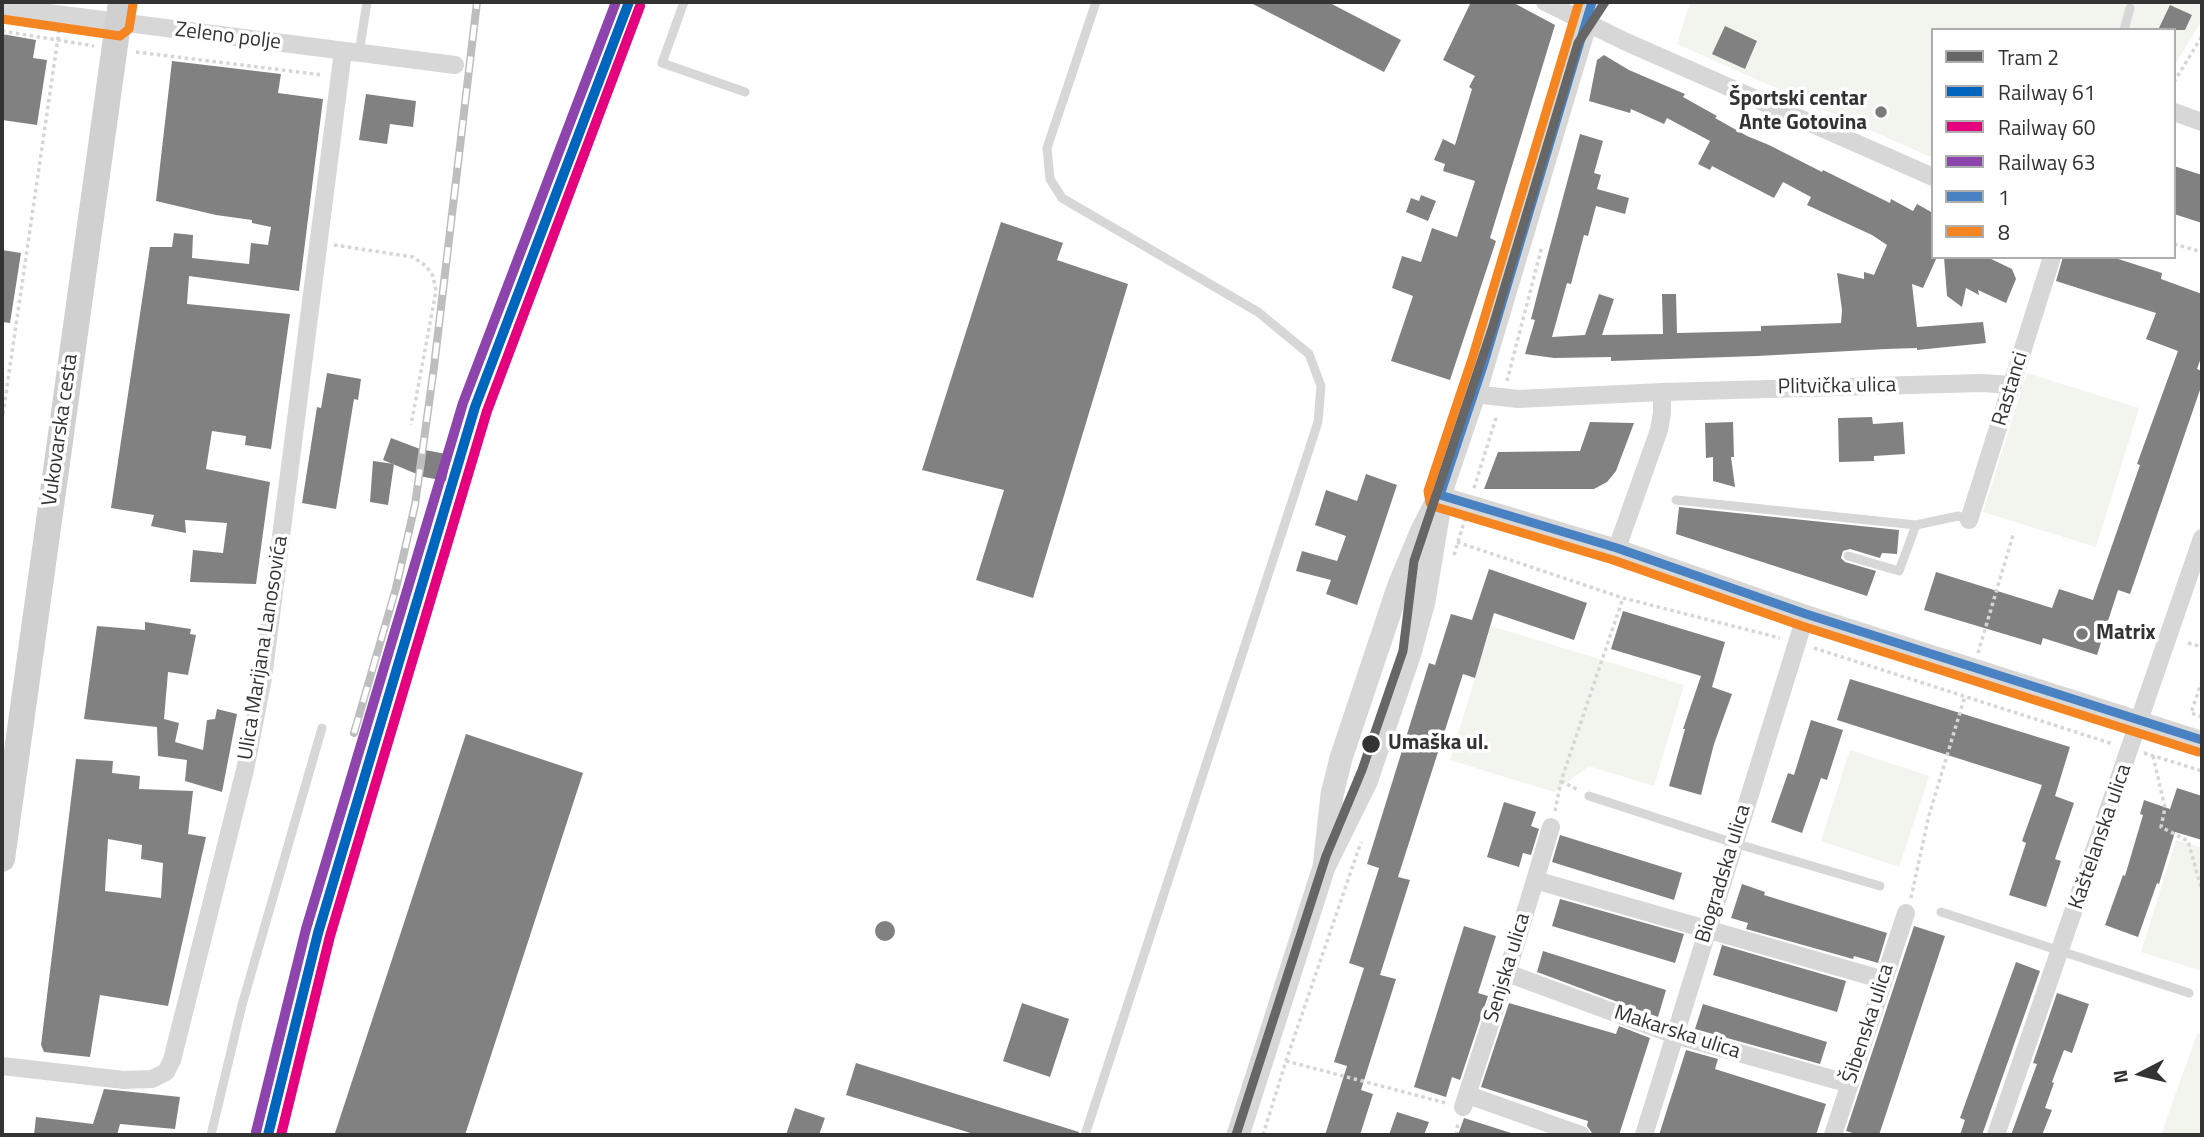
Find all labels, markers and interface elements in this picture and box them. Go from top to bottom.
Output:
street label: Zeleno polje [174,18,282,56]
legend [1931,28,2176,259]
text: Tram 2 [1998,41,2059,73]
text: Railway 61 [1998,76,2096,108]
place label: Športski centar Ante Gotovina [1729,87,1867,137]
marker: Športski centar Ante Gotovina [1873,104,1889,120]
text: Railway 60 [1998,111,2096,143]
text: Railway 63 [1998,146,2096,178]
text: 1 [1998,181,2010,213]
text: 8 [1998,216,2010,248]
street label: Rastanci [1988,349,2034,429]
street label: Vukovarska cesta [38,352,84,508]
street label: Plitvička ulica [1778,373,1896,401]
street label: Ulica Marijana Lanosovića [234,534,294,762]
place label: Matrix [2096,621,2156,647]
marker: Matrix [2074,626,2090,642]
place label: Umaška ul. [1388,731,1489,757]
marker: Umaška ul. [1360,733,1382,755]
street label: Kaštelanska ulica [2064,761,2138,913]
street label: Biogradska ulica [1691,802,1757,946]
street label: Senjska ulica [1479,910,1537,1026]
street label: Šibenska ulica [1838,961,1900,1087]
street label: Makarska ulica [1611,1001,1743,1065]
north arrow [2106,1039,2176,1109]
text: N [2104,1068,2135,1085]

